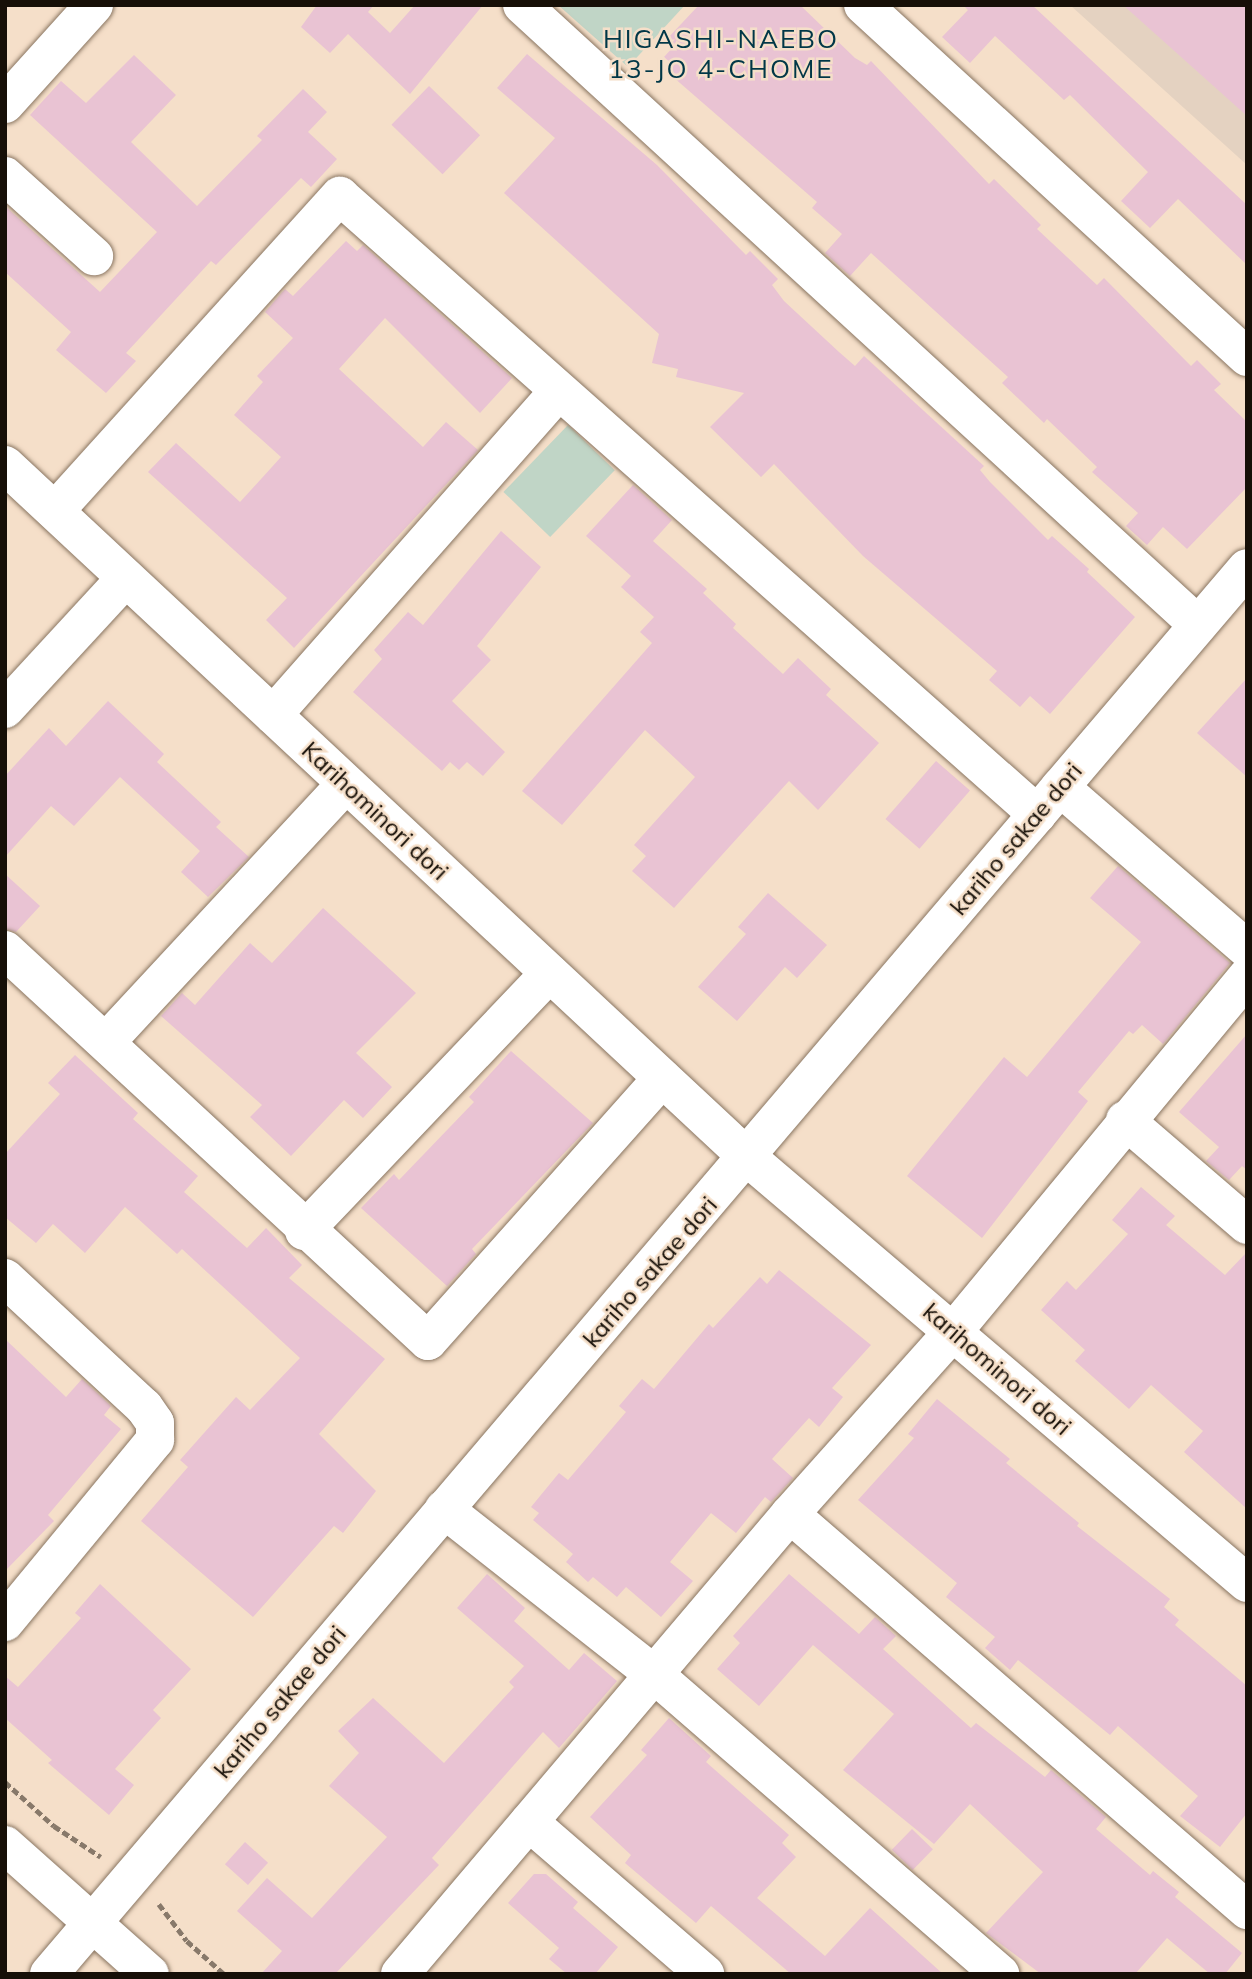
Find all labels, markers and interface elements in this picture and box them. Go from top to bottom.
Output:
district label: HIGASHI-NAEBO 13-JO 4-CHOME [605,23,837,84]
street label: Karihominori dori [296,736,454,886]
street label: kariho sakae dori [944,757,1088,921]
street label: kariho sakae dori [577,1191,723,1353]
street label: karihominori dori [917,1297,1077,1441]
street label: kariho sakae dori [208,1620,352,1784]

